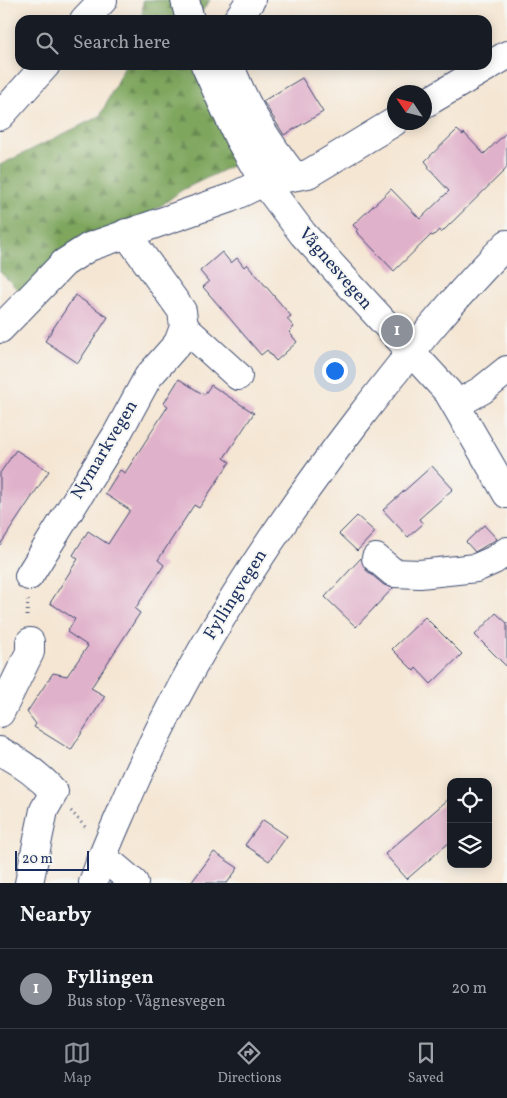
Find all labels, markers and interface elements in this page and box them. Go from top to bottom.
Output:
search box [15,15,492,70]
icon: search [33,29,61,57]
text: Search here [73,30,170,56]
north arrow [387,85,432,130]
street label: Vågnesvegen [292,222,378,316]
pin: 1 [381,312,413,350]
your location [322,358,348,384]
street label: Nymarkvegen [66,395,145,504]
street label: Fyllingvegen [198,545,274,645]
map controls [447,778,492,868]
button: locate [447,778,492,823]
button: layers [447,823,492,868]
scale bar [15,848,89,871]
text: 20 m [22,850,53,869]
text: Nearby [20,901,91,930]
text: Fyllingen [67,965,154,991]
text: 1 [33,978,39,1000]
text: 20 m [452,978,487,1000]
text: Bus stop · Vågnesvegen [67,991,226,1013]
tab: Map [63,1039,91,1088]
tab: Directions [217,1039,282,1088]
tab: Saved [408,1039,444,1088]

